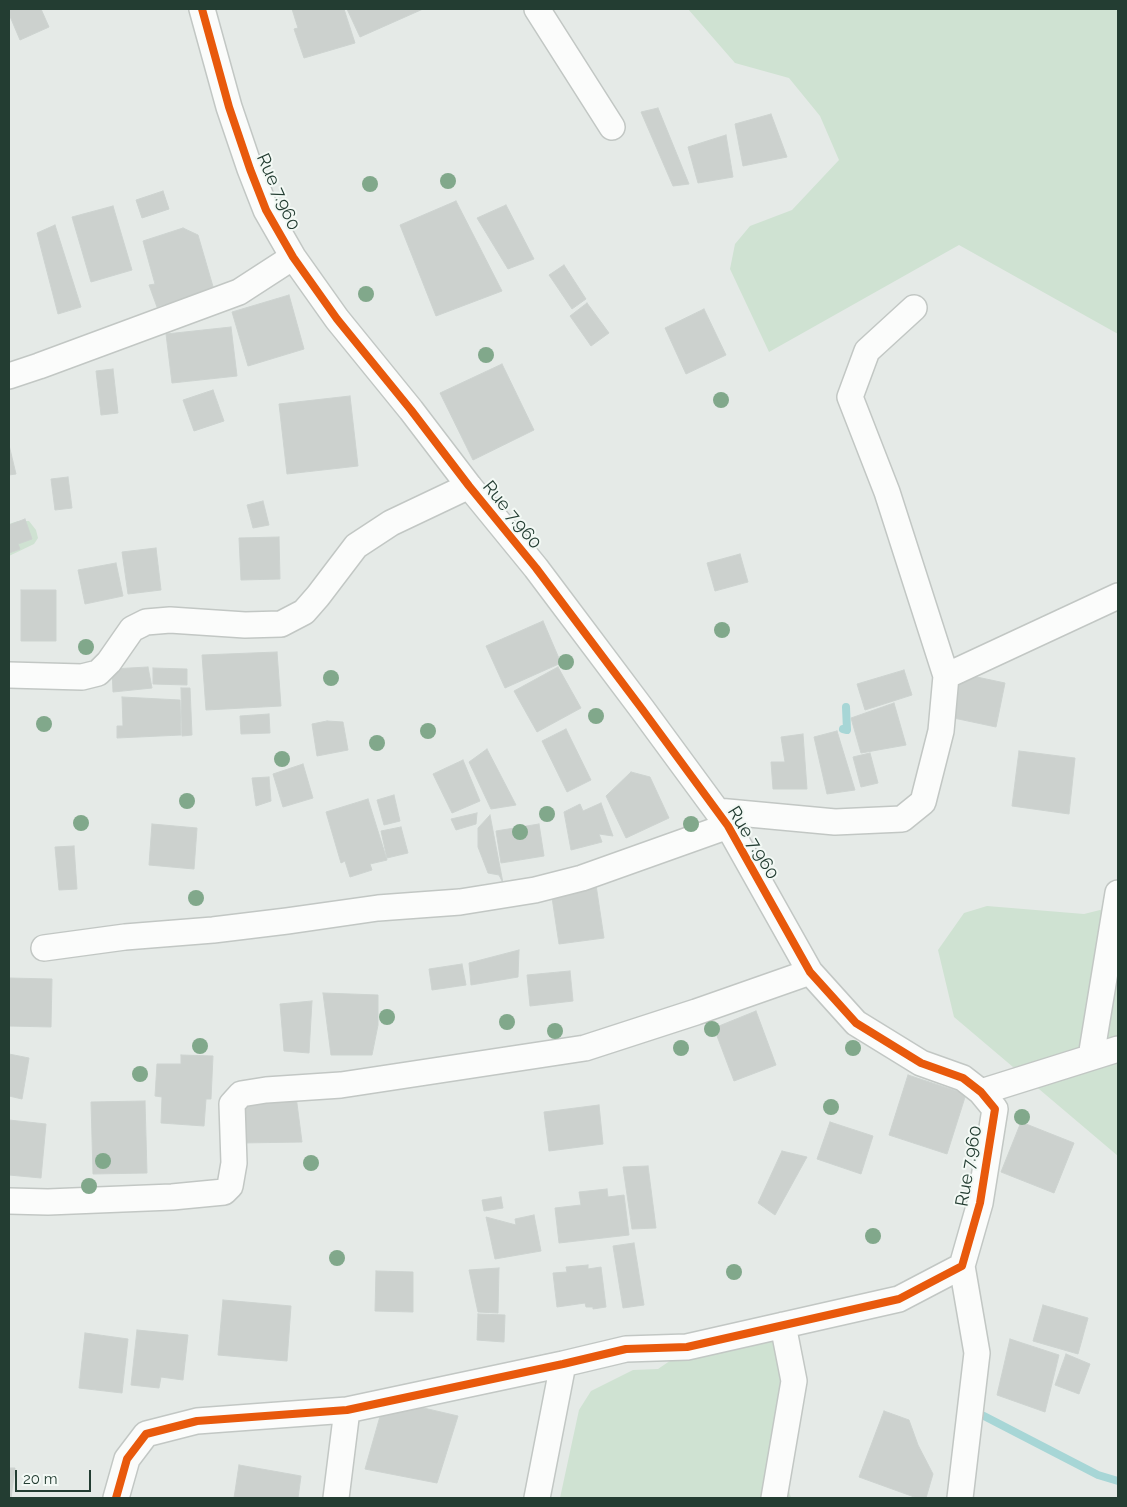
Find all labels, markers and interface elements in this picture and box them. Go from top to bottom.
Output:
street label: Rue 7.960 [252,150,304,234]
street label: Rue 7.960 [478,476,546,554]
street label: Rue 7.960 [723,802,783,884]
street label: Rue 7.960 [951,1124,987,1208]
scale bar [18,1460,94,1492]
text: 20 m [23,1470,58,1488]

